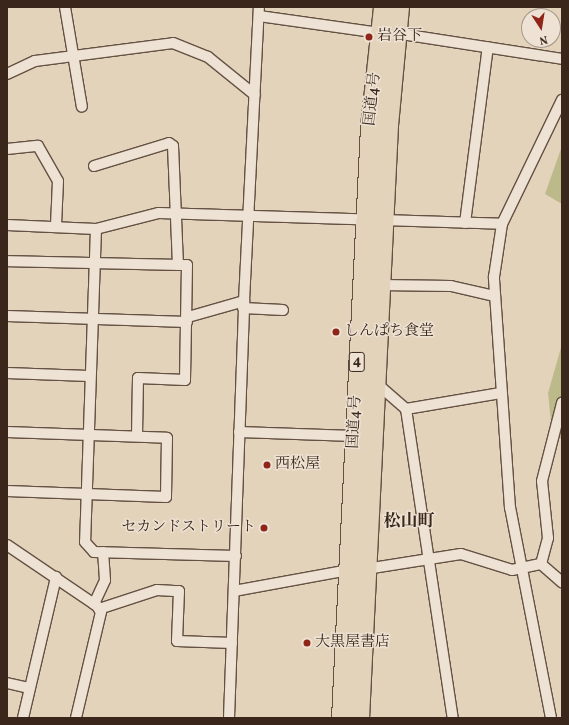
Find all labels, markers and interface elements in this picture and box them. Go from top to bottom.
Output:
north arrow [521,8,561,48]
place label: 岩谷下 [377,28,422,46]
text: N [538,31,549,47]
marker: 岩谷下 [364,32,374,42]
street label: 国道4号 [361,71,385,127]
place label: しんぱち食堂 [344,323,434,341]
marker: しんぱち食堂 [331,327,341,337]
road number: 4 [348,350,366,374]
street label: 国道4号 [345,395,365,449]
place label: 西松屋 [275,456,320,474]
marker: 西松屋 [262,460,272,470]
district label: 松山町 [384,512,434,532]
place label: セカンドストリート [121,519,256,537]
marker: セカンドストリート [259,523,269,533]
place label: 大黒屋書店 [315,634,390,652]
marker: 大黒屋書店 [302,638,312,648]

